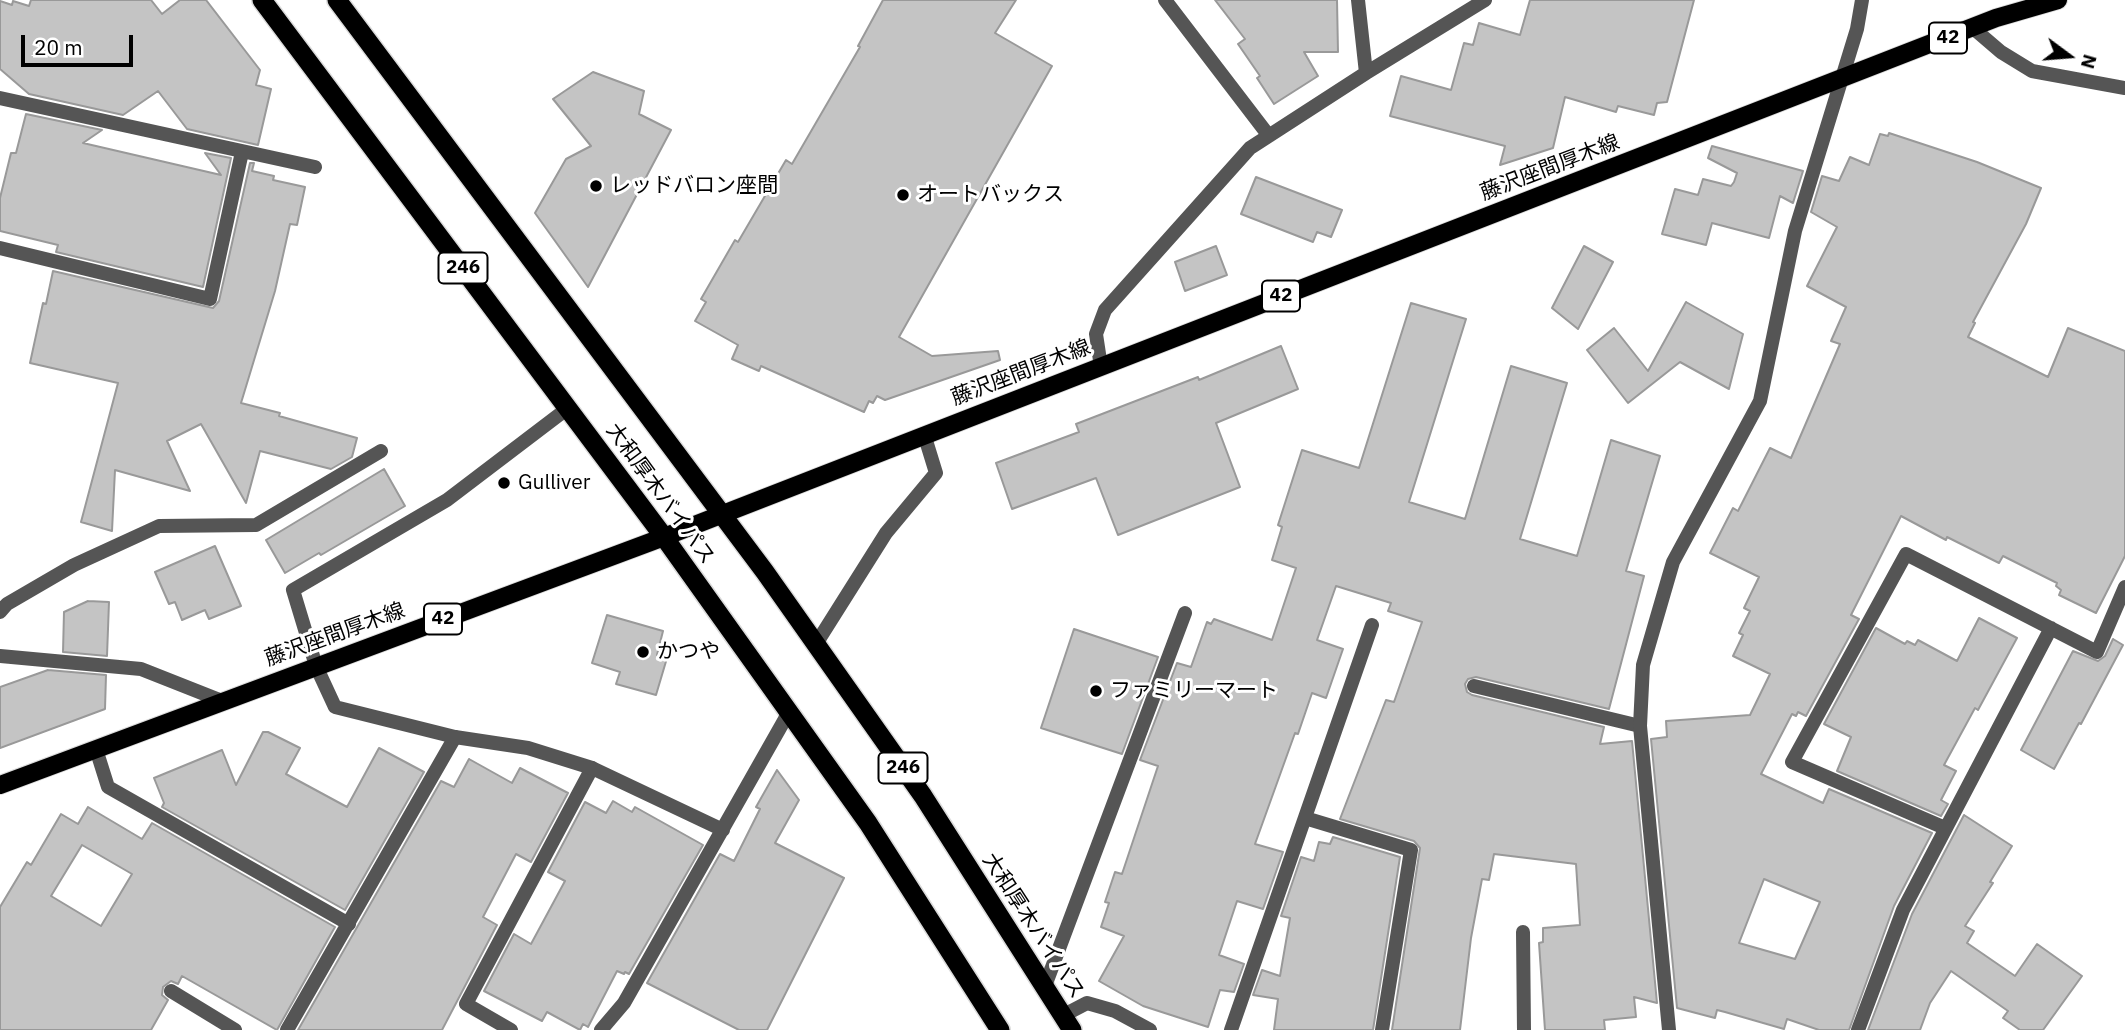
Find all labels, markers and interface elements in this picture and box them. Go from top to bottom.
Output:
scale bar [24,21,136,65]
north arrow [2034,21,2104,91]
road number: 42 [1929,22,1967,54]
text: 20 m [34,33,83,61]
text: N [2076,52,2103,72]
street label: 藤沢座間厚木線 [1477,130,1623,206]
place label: レッドバロン座間 [610,173,778,199]
marker: レッドバロン座間 [588,178,604,194]
place label: オートバックス [917,182,1064,208]
marker: オートバックス [895,187,911,203]
road number: 246 [438,252,488,284]
road number: 42 [1262,280,1300,312]
street label: 藤沢座間厚木線 [948,335,1094,411]
street label: 大和厚木バイパス [600,419,720,569]
place label: Gulliver [518,470,590,496]
marker: Gulliver [496,475,512,491]
street label: 藤沢座間厚木線 [262,598,408,672]
road number: 42 [424,604,462,634]
place label: かつや [657,639,720,665]
marker: かつや [635,644,651,660]
place label: ファミリーマート [1110,678,1278,704]
marker: ファミリーマート [1088,683,1104,699]
road number: 246 [878,752,928,783]
street label: 大和厚木バイパス [977,849,1089,1003]

